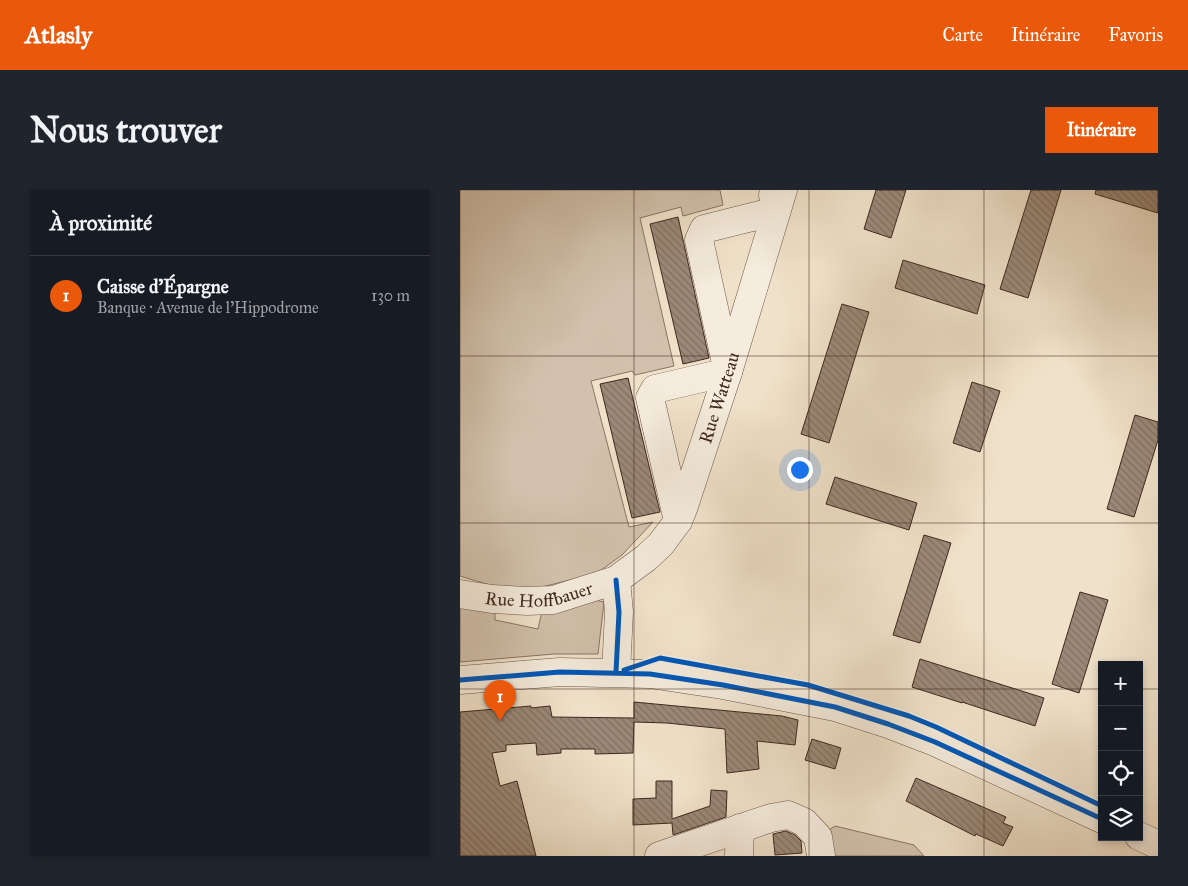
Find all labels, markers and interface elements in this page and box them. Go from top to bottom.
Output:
text: Atlasly [25,20,92,50]
text: Carte [943,24,983,46]
text: Itinéraire [1011,24,1080,46]
text: Favoris [1108,24,1163,46]
button: Itinéraire [1045,107,1158,153]
text: Nous trouver [30,109,222,152]
text: À proximité [50,210,152,236]
text: Caisse d'Épargne [97,275,229,298]
text: 1 [63,286,69,305]
text: 130 m [371,286,410,305]
text: Banque · Avenue de l'Hippodrome [97,298,319,317]
street label: Rue Watteau [694,349,745,446]
your location [787,457,813,483]
street label: Rue Hoffbauer [483,577,596,612]
map controls [1098,661,1143,841]
button: + [1098,661,1143,706]
pin: 1 [484,680,516,721]
button: − [1098,706,1143,751]
button: locate [1098,751,1143,796]
button: layers [1098,796,1143,841]

